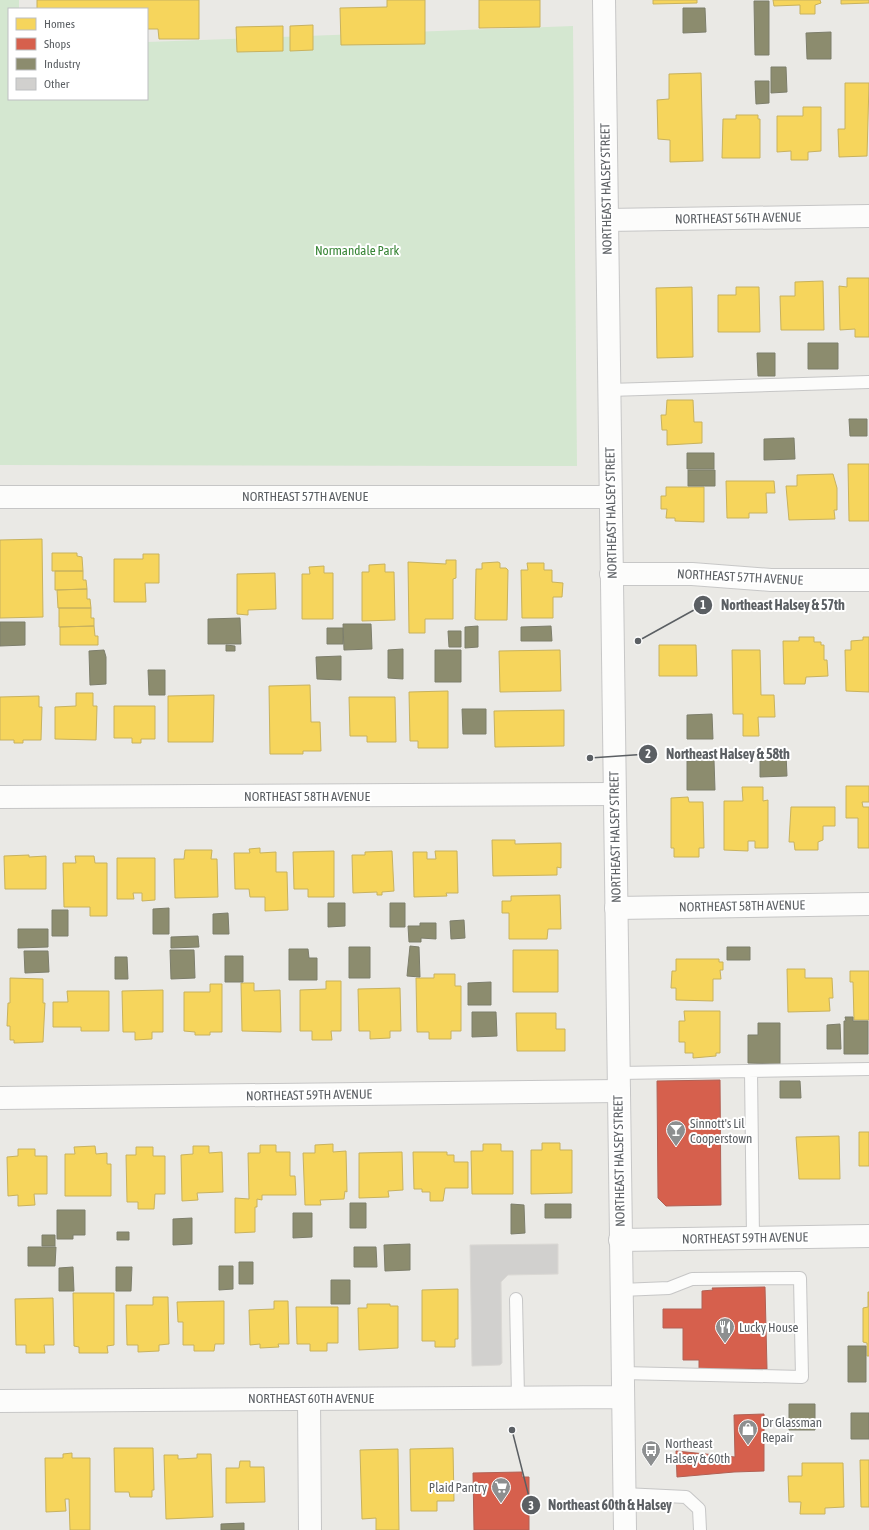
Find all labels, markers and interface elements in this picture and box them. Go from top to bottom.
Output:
legend [8,8,148,100]
text: Homes [44,17,75,31]
text: Shops [44,37,70,51]
text: Industry [44,57,81,71]
text: Other [44,77,70,91]
street label: NORTHEAST HALSEY STREET [597,123,615,255]
street label: NORTHEAST 56TH AVENUE [675,209,802,227]
park label: Normandale Park [315,243,399,258]
street label: NORTHEAST HALSEY STREET [602,447,620,579]
street label: NORTHEAST 57TH AVENUE [242,489,368,504]
street label: NORTHEAST 57TH AVENUE [677,566,804,588]
callout: Northeast Halsey & 57th [693,592,853,618]
text: Northeast Halsey & 57th [721,597,845,613]
text: 1 [700,598,706,612]
callout: Northeast Halsey & 58th [638,741,798,767]
text: Northeast Halsey & 58th [666,746,790,762]
text: 2 [645,747,651,761]
street label: NORTHEAST HALSEY STREET [606,771,624,903]
street label: NORTHEAST 58TH AVENUE [244,789,370,804]
street label: NORTHEAST 58TH AVENUE [679,897,806,915]
street label: NORTHEAST 59TH AVENUE [246,1086,373,1104]
street label: NORTHEAST HALSEY STREET [610,1095,628,1227]
place label: Sinnott's Lil Cooperstown [690,1116,752,1146]
bar icon: Sinnott's Lil Cooperstown [665,1119,687,1147]
street label: NORTHEAST 59TH AVENUE [682,1229,809,1247]
restaurant icon: Lucky House [714,1316,736,1344]
place label: Lucky House [739,1320,799,1335]
street label: NORTHEAST 60TH AVENUE [248,1391,374,1406]
place label: Dr Glassman Repair [762,1415,822,1445]
shop icon: Dr Glassman Repair [737,1418,759,1446]
place label: Northeast Halsey & 60th [665,1436,730,1466]
bus stop icon: Northeast Halsey & 60th [640,1439,662,1467]
supermarket icon: Plaid Pantry [490,1476,512,1504]
place label: Plaid Pantry [429,1480,488,1495]
callout: Northeast 60th & Halsey [521,1492,680,1518]
text: Northeast 60th & Halsey [548,1497,672,1513]
text: 3 [528,1499,534,1513]

